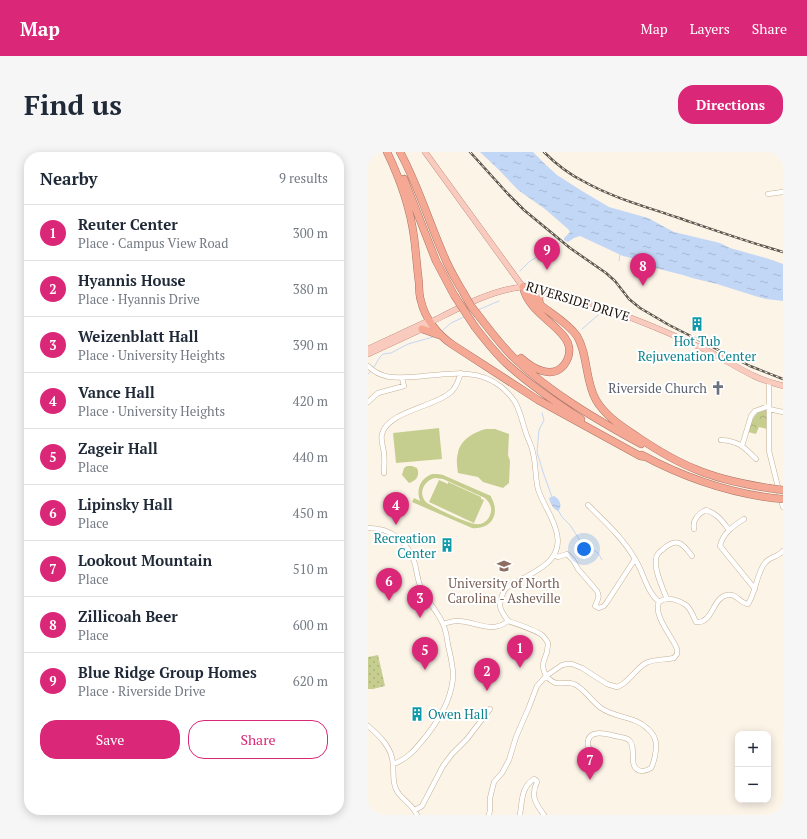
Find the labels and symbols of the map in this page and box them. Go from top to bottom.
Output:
pin: 9 [534,237,560,270]
pin: 8 [630,253,656,286]
street label: RIVERSIDE DRIVE [524,277,632,325]
building icon: Hot Tub Rejuvenation Center [689,316,705,332]
place label: Hot Tub Rejuvenation Center [638,332,756,365]
place label: Riverside Church [608,379,707,397]
church icon: Riverside Church [710,380,726,396]
pin: 4 [383,492,409,525]
place label: Recreation Center [374,529,436,562]
building icon: Recreation Center [439,537,455,553]
your location [574,539,594,559]
school or university icon: University of North Carolina - Asheville [496,558,512,574]
pin: 6 [376,568,402,601]
place label: University of North Carolina - Asheville [447,574,561,607]
pin: 3 [407,585,433,618]
pin: 1 [507,635,533,668]
pin: 5 [412,637,438,670]
pin: 2 [474,658,500,691]
place label: Owen Hall [428,705,488,723]
building icon: Owen Hall [409,706,425,722]
pin: 7 [577,747,603,780]

